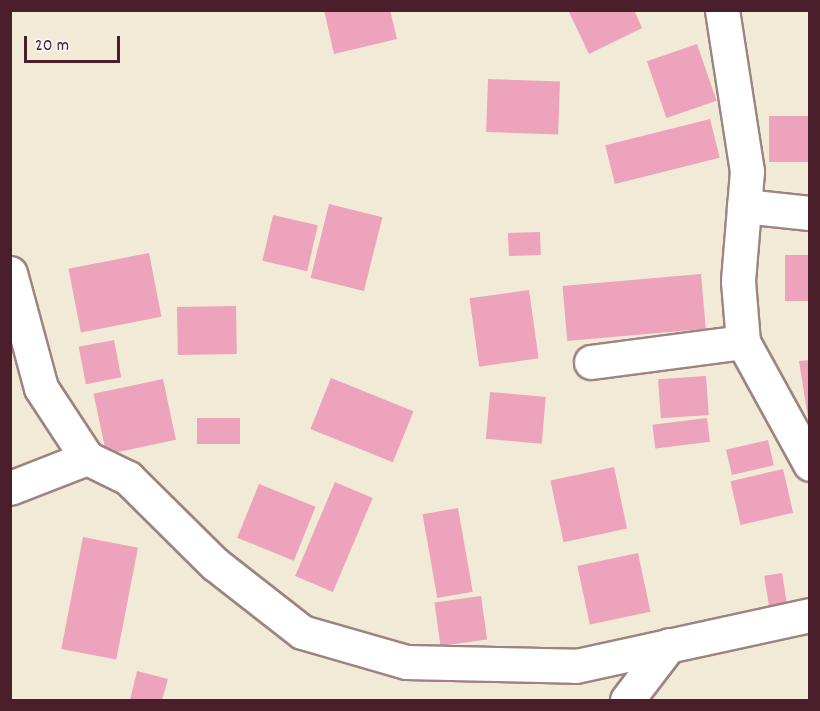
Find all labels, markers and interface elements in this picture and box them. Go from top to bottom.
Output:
scale bar [27,24,123,62]
text: 20 m [35,34,69,59]

